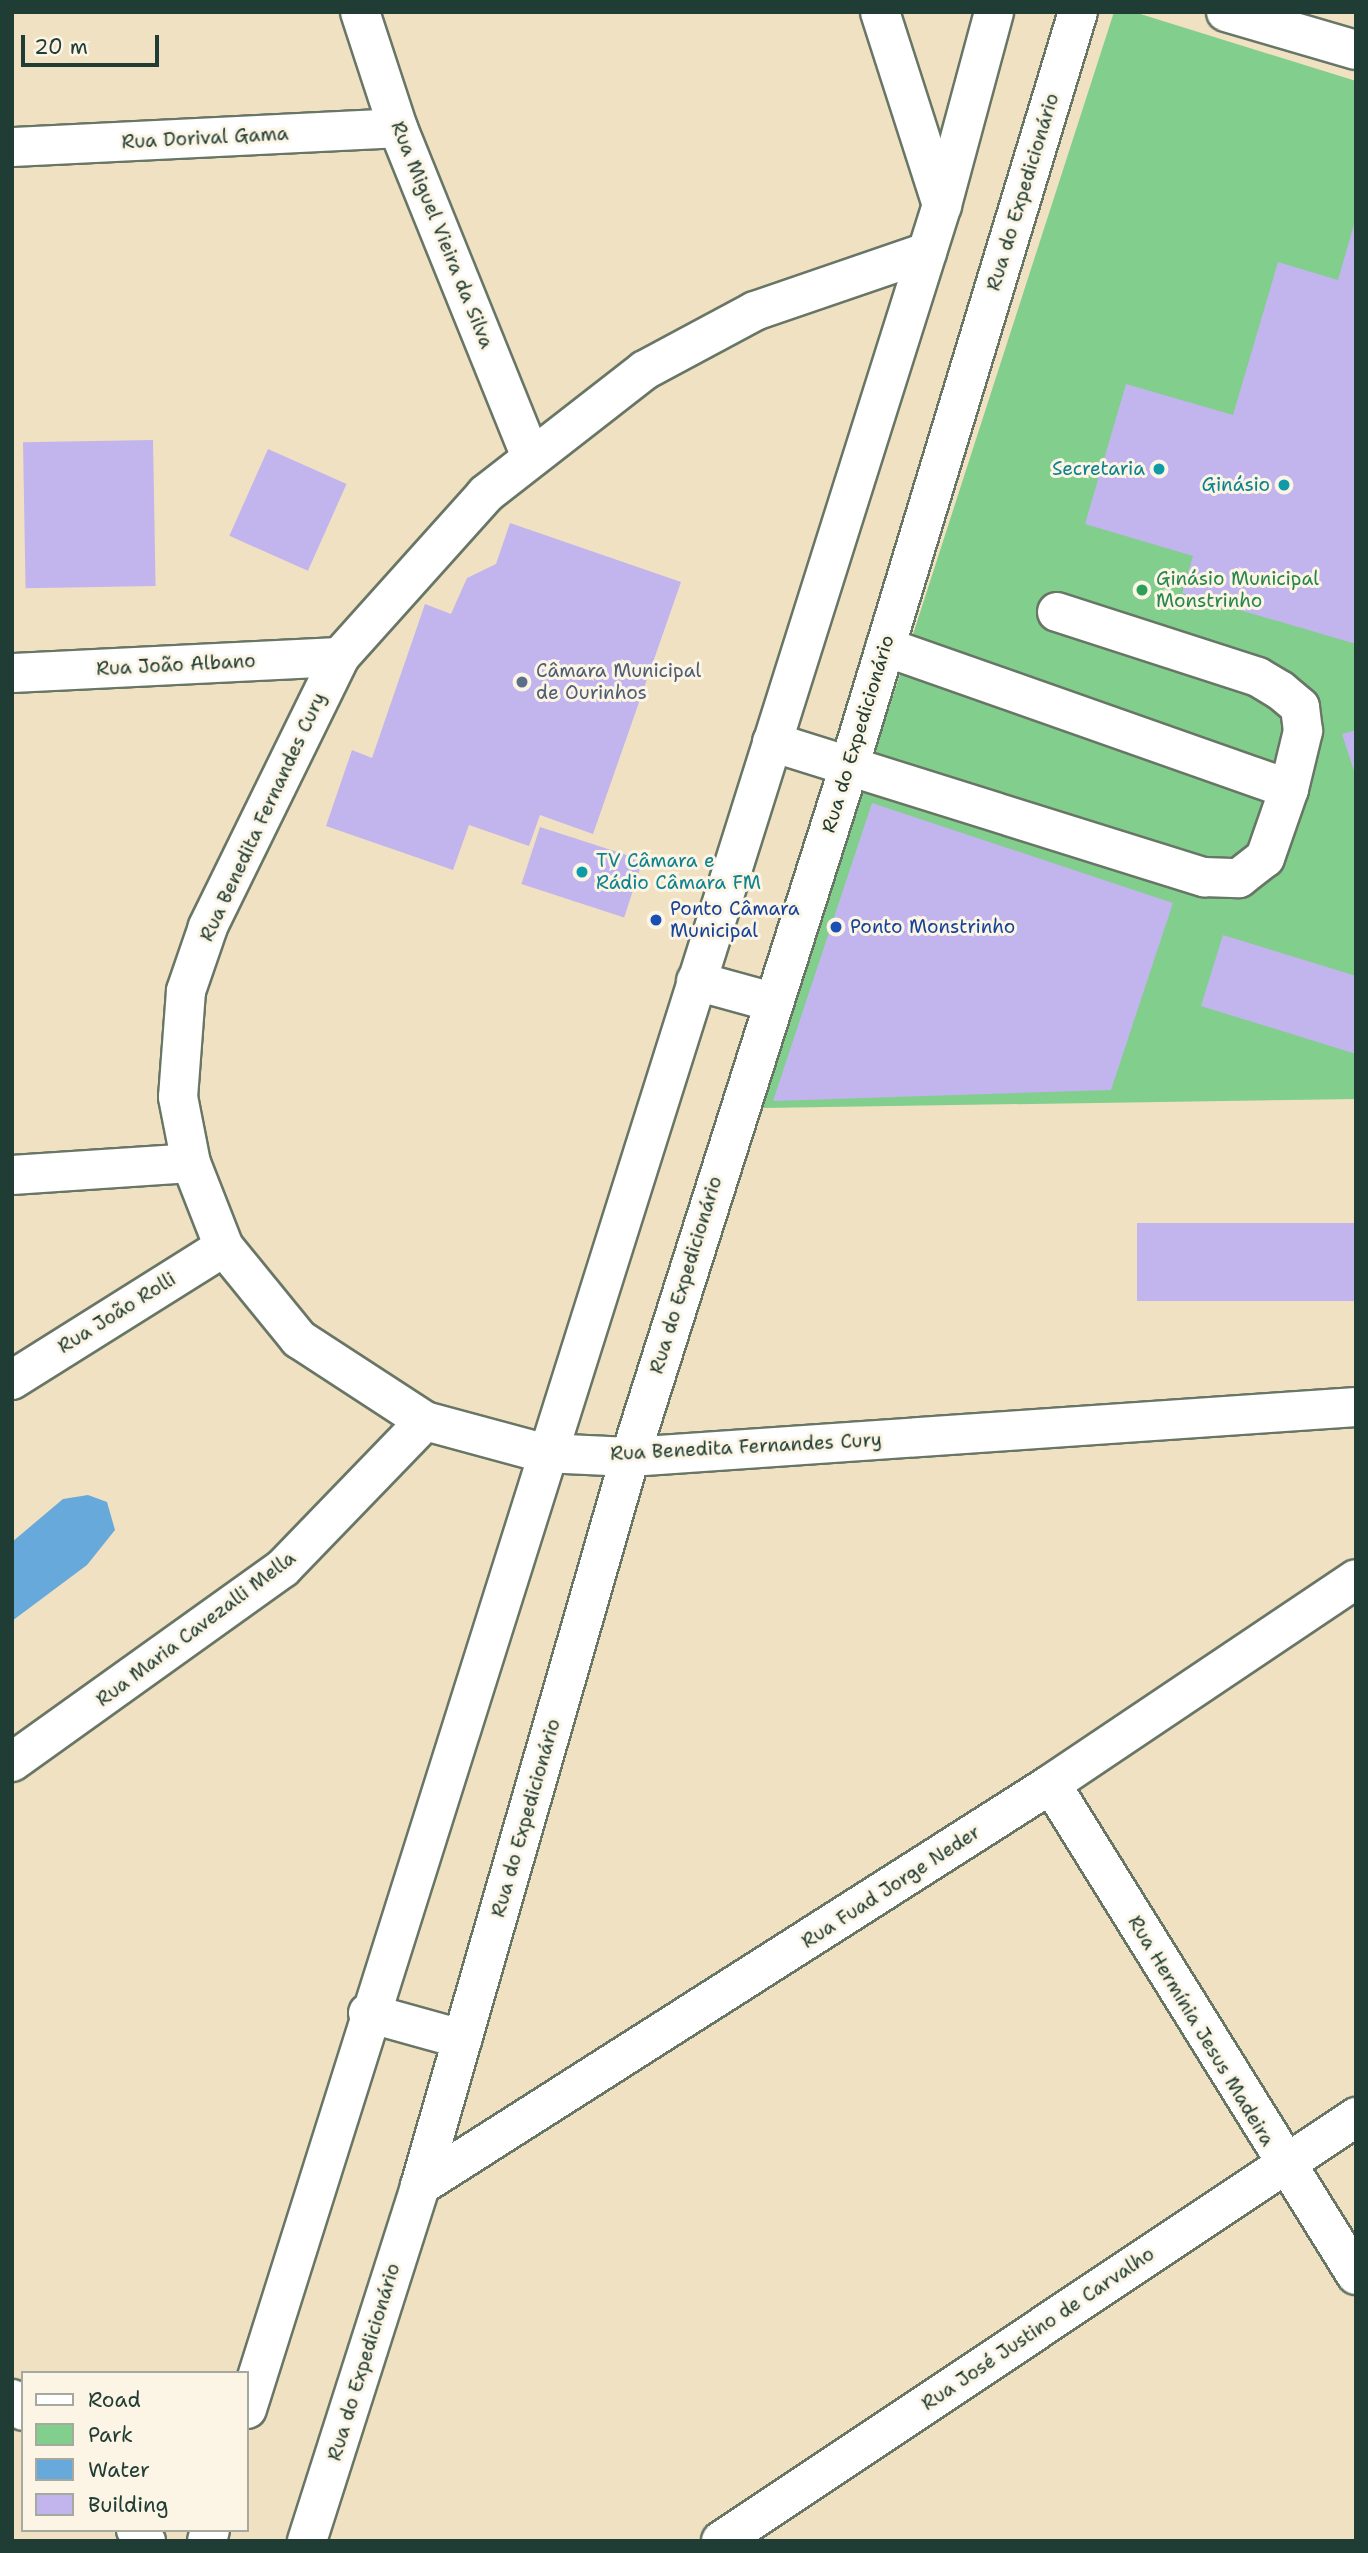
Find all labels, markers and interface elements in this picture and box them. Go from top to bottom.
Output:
scale bar [24,21,163,65]
text: 20 m [34,33,88,61]
street label: Rua do Expedicionário [982,90,1064,294]
street label: Rua Miguel Vieira da Silva [386,118,498,352]
street label: Rua Dorival Gama [121,122,289,154]
place label: Secretaria [1052,458,1145,480]
marker: Secretaria [1151,461,1167,477]
place label: Ginásio [1202,474,1270,496]
marker: Ginásio [1276,477,1292,493]
place label: Ginásio Municipal Monstrinho [1156,568,1319,612]
marker: Ginásio Municipal Monstrinho [1134,582,1150,598]
street label: Rua do Expedicionário [817,632,899,836]
street label: Rua João Albano [96,649,256,681]
place label: Câmara Municipal de Ourinhos [536,660,701,704]
marker: Câmara Municipal de Ourinhos [514,674,530,690]
street label: Rua Benedita Fernandes Cury [195,689,331,945]
place label: TV Câmara e Rádio Câmara FM [596,850,761,894]
marker: TV Câmara e Rádio Câmara FM [574,864,590,880]
place label: Ponto Câmara Municipal [670,898,800,942]
marker: Ponto Câmara Municipal [648,912,664,928]
place label: Ponto Monstrinho [850,916,1015,938]
marker: Ponto Monstrinho [828,919,844,935]
street label: Rua do Expedicionário [645,1173,727,1377]
street label: Rua João Rolli [54,1268,180,1358]
street label: Rua Benedita Fernandes Cury [610,1429,882,1465]
street label: Rua Maria Cavezalli Mella [92,1547,300,1711]
street label: Rua do Expedicionário [487,1716,565,1920]
street label: Rua Fuad Jorge Neder [797,1821,985,1953]
street label: Rua Hermínia Jesus Madeira [1123,1912,1279,2150]
street label: Rua José Justino de Carvalho [917,2243,1159,2415]
street label: Rua do Expedicionário [323,2260,405,2464]
legend [21,2371,248,2532]
text: Road [88,2386,141,2414]
text: Park [88,2421,133,2449]
text: Water [88,2456,150,2484]
text: Building [88,2491,168,2519]

